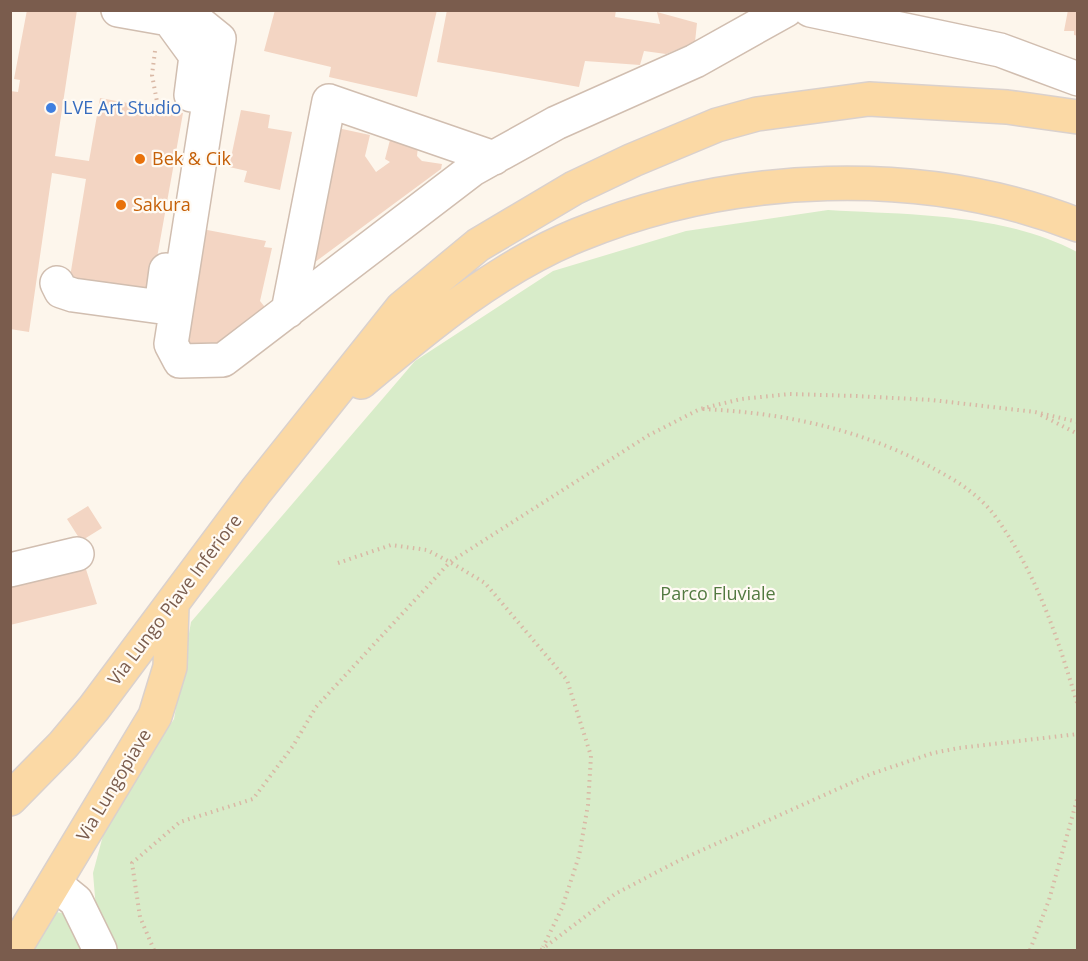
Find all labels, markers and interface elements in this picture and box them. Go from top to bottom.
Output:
place label: LVE Art Studio [63,95,181,119]
marker: LVE Art Studio [44,101,58,115]
place label: Bek & Cik [152,146,232,170]
marker: Bek & Cik [133,152,147,166]
place label: Sakura [133,192,191,216]
marker: Sakura [114,198,128,212]
street label: Via Lungo Piave Inferiore [102,509,246,690]
park label: Parco Fluviale [660,581,776,605]
street label: Via Lungopiave [70,724,156,845]

